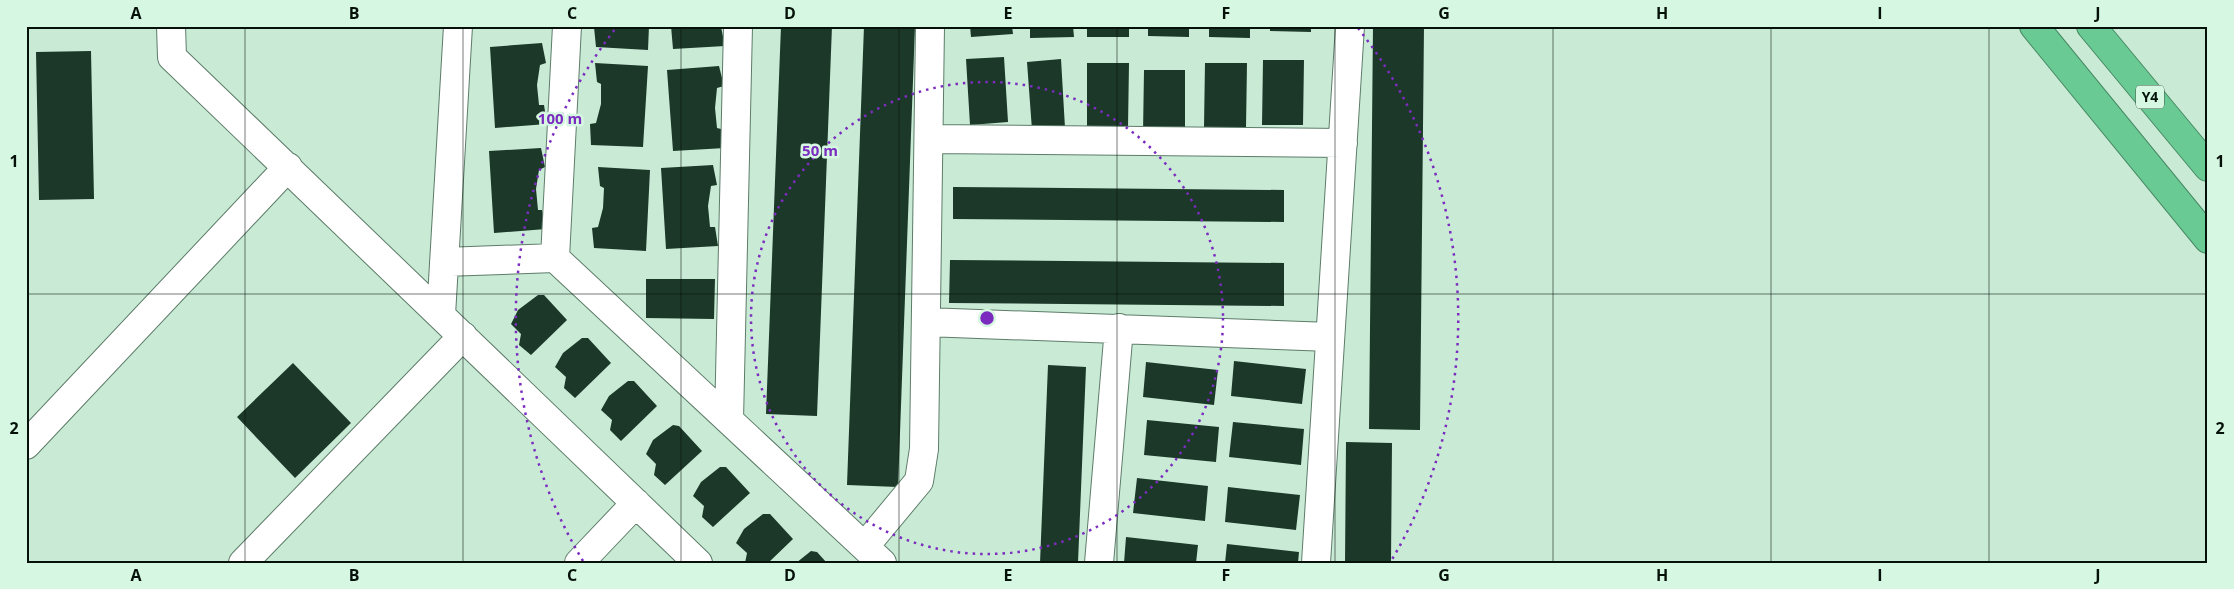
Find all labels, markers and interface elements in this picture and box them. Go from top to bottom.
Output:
text: A [130,2,142,24]
text: B [349,2,359,24]
text: C [567,2,577,24]
text: D [784,2,796,24]
text: E [1004,2,1013,24]
text: F [1222,2,1230,24]
text: G [1438,2,1450,24]
text: H [1656,2,1668,24]
text: I [1877,2,1883,24]
text: J [2093,2,2101,24]
road number: Y4 [2136,85,2164,108]
text: 100 m [538,108,582,128]
text: 50 m [802,140,838,160]
text: 1 [9,150,19,172]
text: 1 [2215,150,2225,172]
centre of rings [978,309,996,327]
text: 2 [9,417,19,439]
text: 2 [2215,417,2225,439]
text: A [130,564,142,586]
text: B [349,564,359,586]
text: C [567,564,577,586]
text: D [784,564,796,586]
text: E [1004,564,1013,586]
text: F [1222,564,1230,586]
text: G [1438,564,1450,586]
text: H [1656,564,1668,586]
text: I [1877,564,1883,586]
text: J [2093,564,2101,586]

